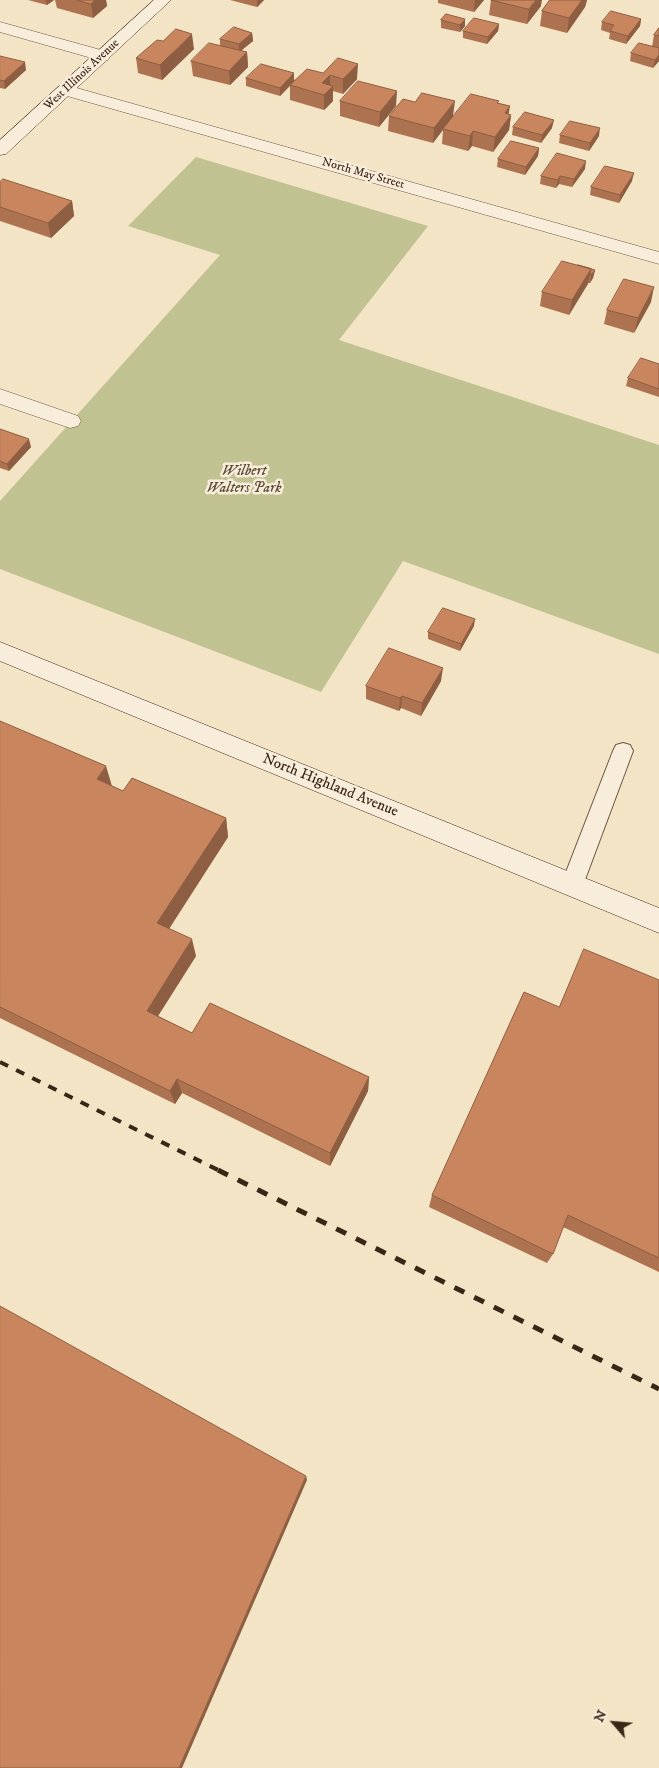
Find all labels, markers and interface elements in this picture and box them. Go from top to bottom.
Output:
street label: West Illinois Avenue [41,37,123,113]
street label: North May Street [320,155,406,193]
park label: Wilbert Walters Park [206,463,282,498]
street label: North Highland Avenue [259,751,401,821]
north arrow [589,1698,639,1748]
text: N [590,1707,611,1725]

